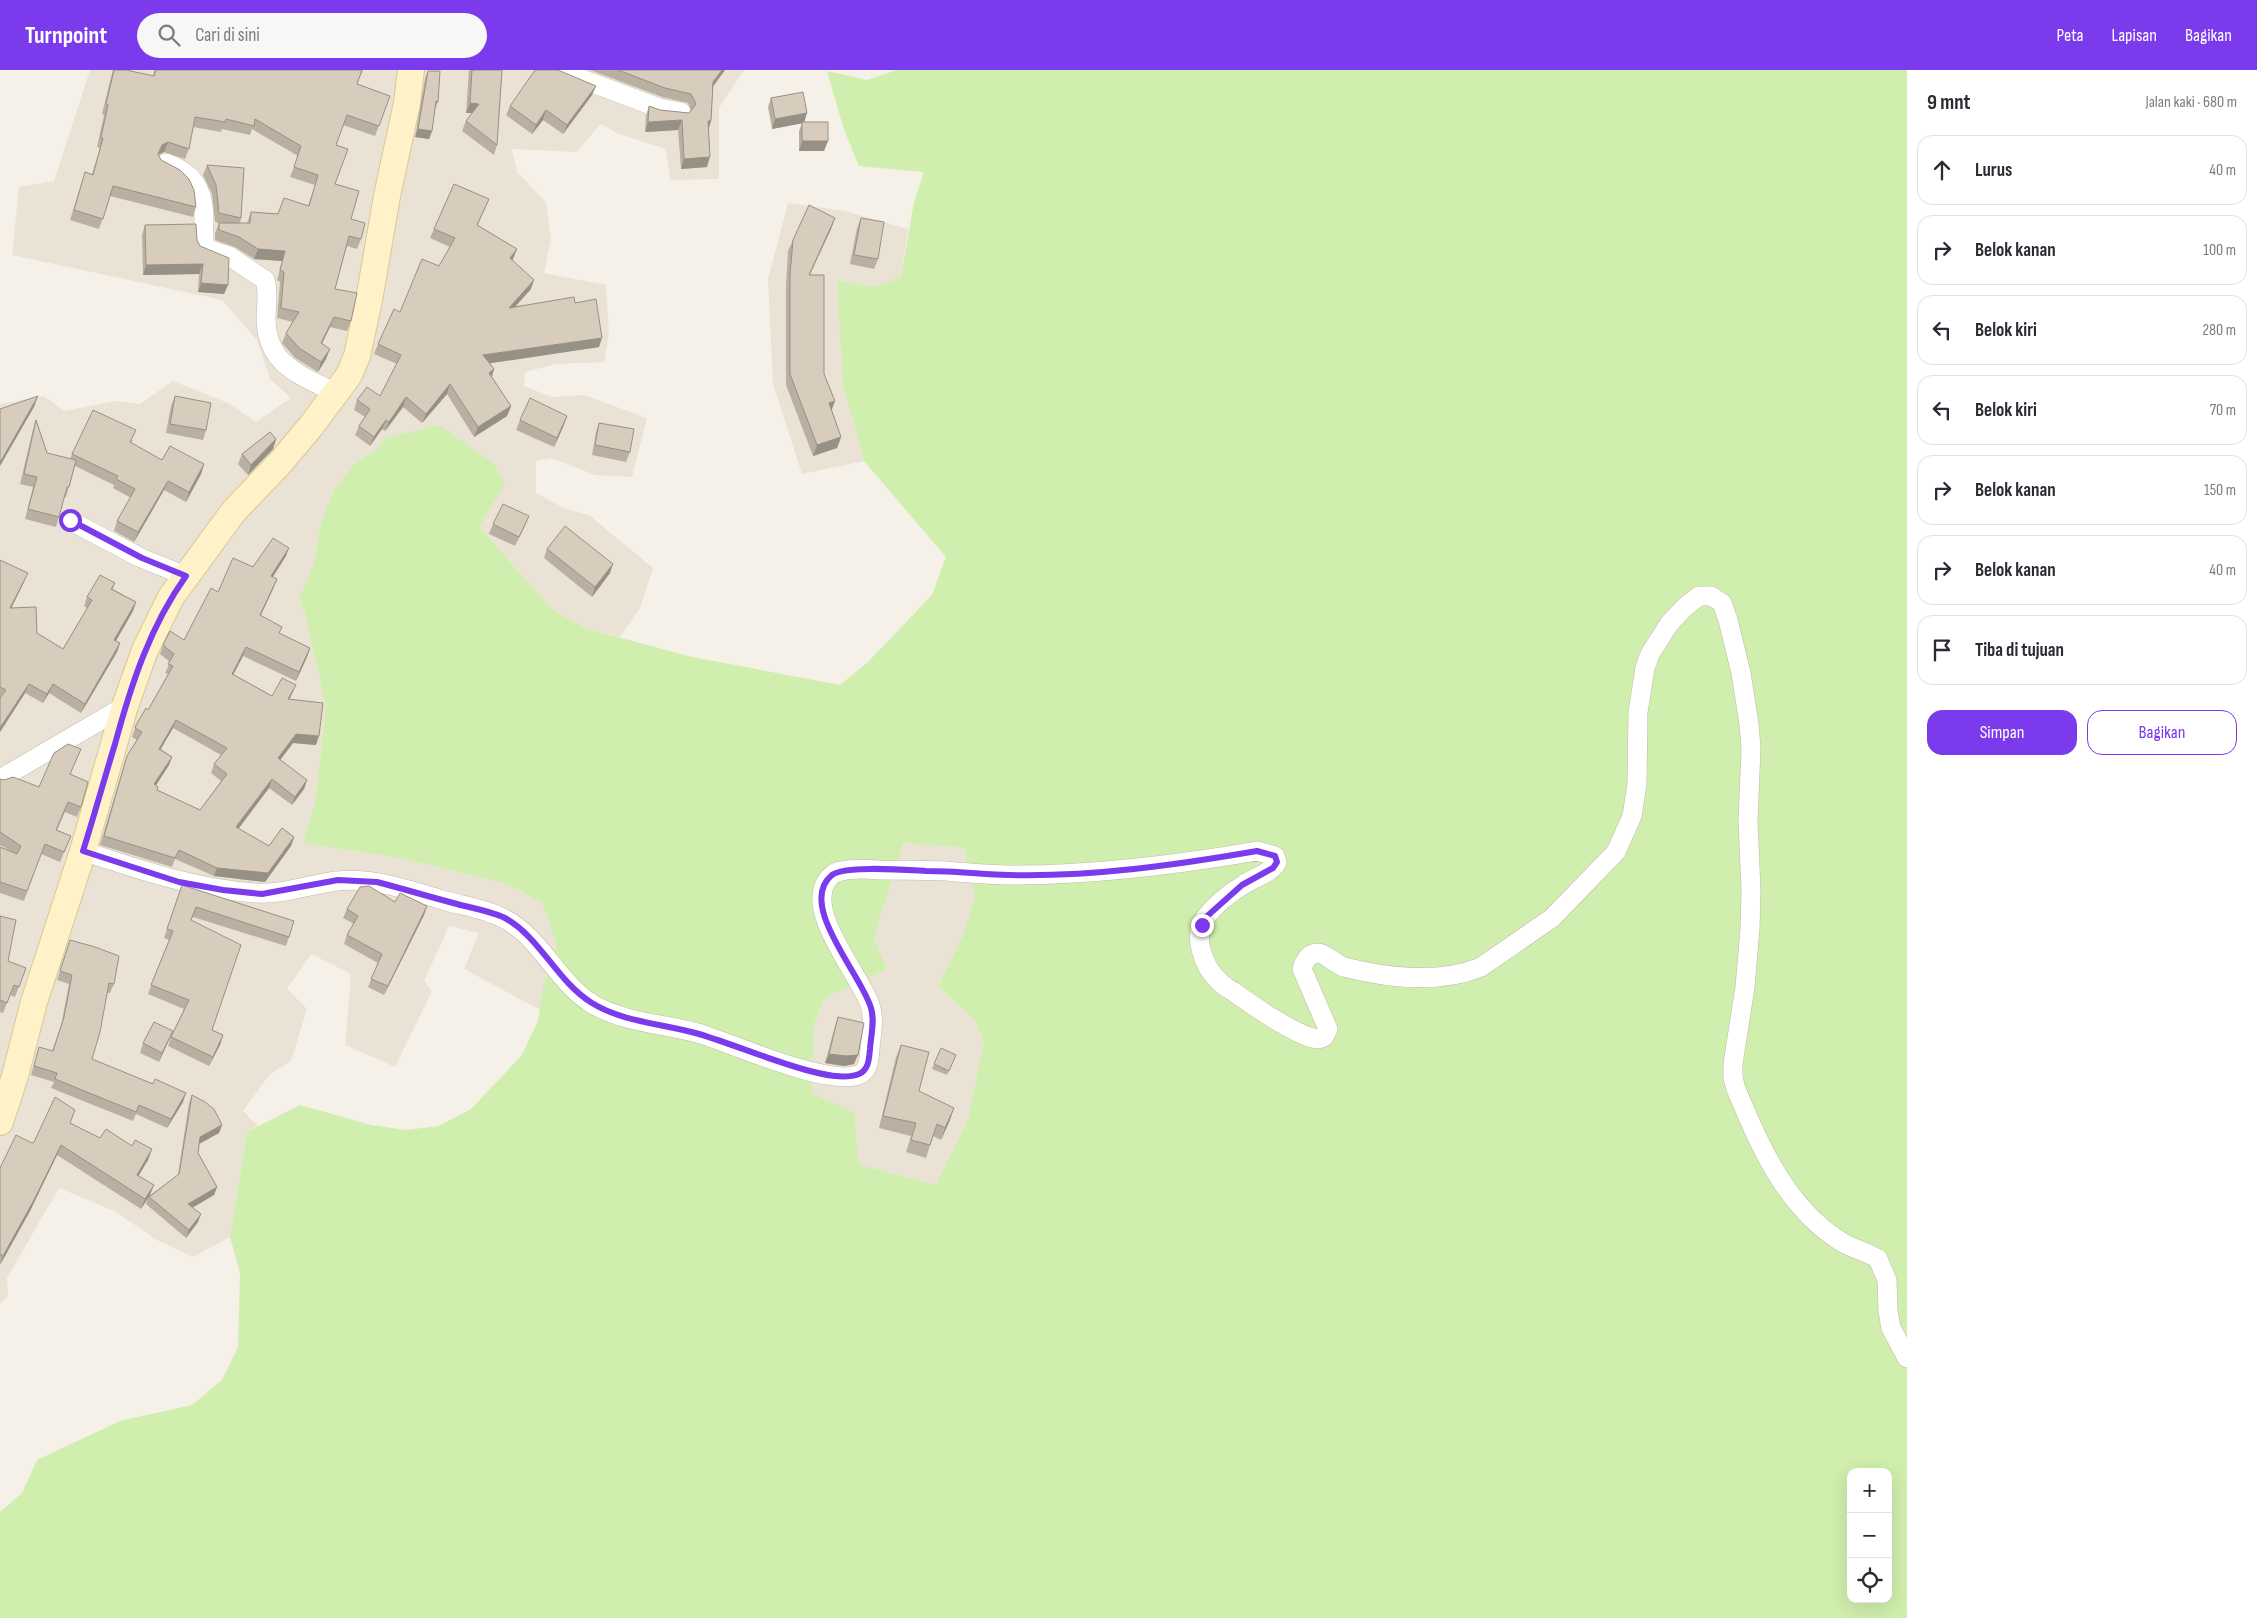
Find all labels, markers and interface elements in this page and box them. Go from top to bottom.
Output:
search box [137,13,487,58]
text: Turnpoint [25,21,107,50]
icon: search [155,21,183,49]
text: Cari di sini [195,24,260,47]
text: Peta [2056,25,2084,46]
text: Lapisan [2112,25,2157,46]
text: Bagikan [2185,25,2232,46]
text: 9 mnt [1927,90,1971,115]
text: Jalan kaki · 680 m [2145,93,2237,112]
icon: ahead [1928,156,1956,184]
text: Lurus [1975,159,2012,182]
text: 40 m [2209,161,2236,180]
icon: right [1928,236,1956,264]
text: Belok kanan [1975,239,2056,262]
text: 100 m [2203,241,2236,260]
icon: left [1928,316,1956,344]
text: Belok kiri [1975,319,2037,342]
text: 280 m [2202,321,2236,340]
icon: left [1928,396,1956,424]
text: Belok kiri [1975,399,2037,422]
text: 70 m [2210,401,2236,420]
icon: right [1928,476,1956,504]
text: Belok kanan [1975,479,2056,502]
text: 150 m [2204,481,2236,500]
route start [59,509,82,532]
icon: right [1928,556,1956,584]
text: Belok kanan [1975,559,2056,582]
text: 40 m [2209,561,2236,580]
icon: arrive [1928,636,1956,664]
text: Tiba di tujuan [1975,639,2064,662]
button: Simpan [1927,710,2077,755]
button: Bagikan [2087,710,2237,755]
route end [1191,914,1214,937]
map controls [1847,1468,1892,1603]
button: + [1847,1468,1892,1513]
button: − [1847,1513,1892,1558]
button: locate [1847,1558,1892,1603]

